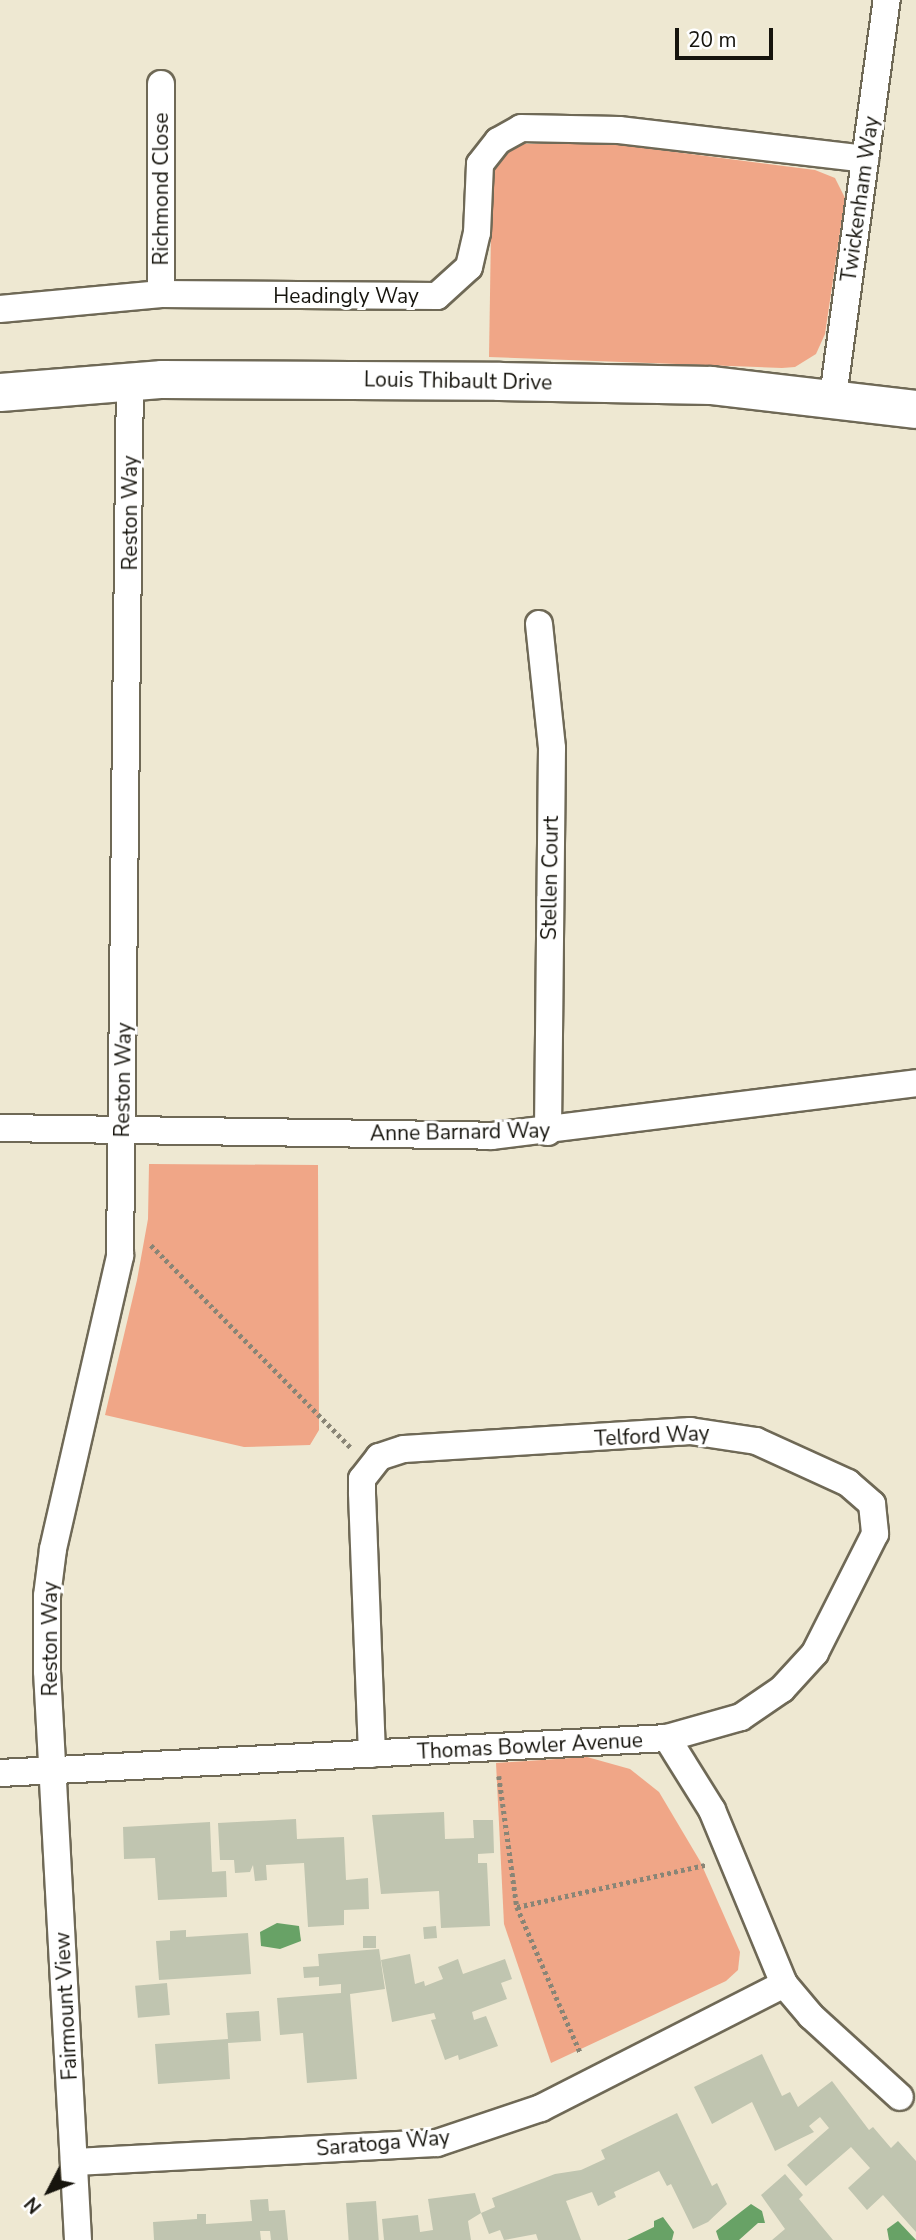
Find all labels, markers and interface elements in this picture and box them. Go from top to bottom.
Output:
scale bar [678,14,776,58]
text: 20 m [688,26,737,54]
street label: Richmond Close [148,113,174,265]
street label: Twickenham Way [836,115,884,283]
street label: Headingly Way [273,283,419,309]
street label: Louis Thibault Drive [364,367,552,395]
street label: Reston Way [117,456,143,570]
street label: Stellen Court [536,816,564,940]
street label: Reston Way [109,1022,137,1138]
street label: Anne Barnard Way [370,1118,550,1146]
street label: Telford Way [594,1420,710,1452]
street label: Reston Way [37,1582,63,1696]
street label: Thomas Bowler Avenue [417,1728,643,1764]
street label: Fairmount View [50,1931,82,2081]
street label: Saratoga Way [315,2125,451,2161]
north arrow [14,2156,84,2226]
text: N [19,2191,48,2219]

